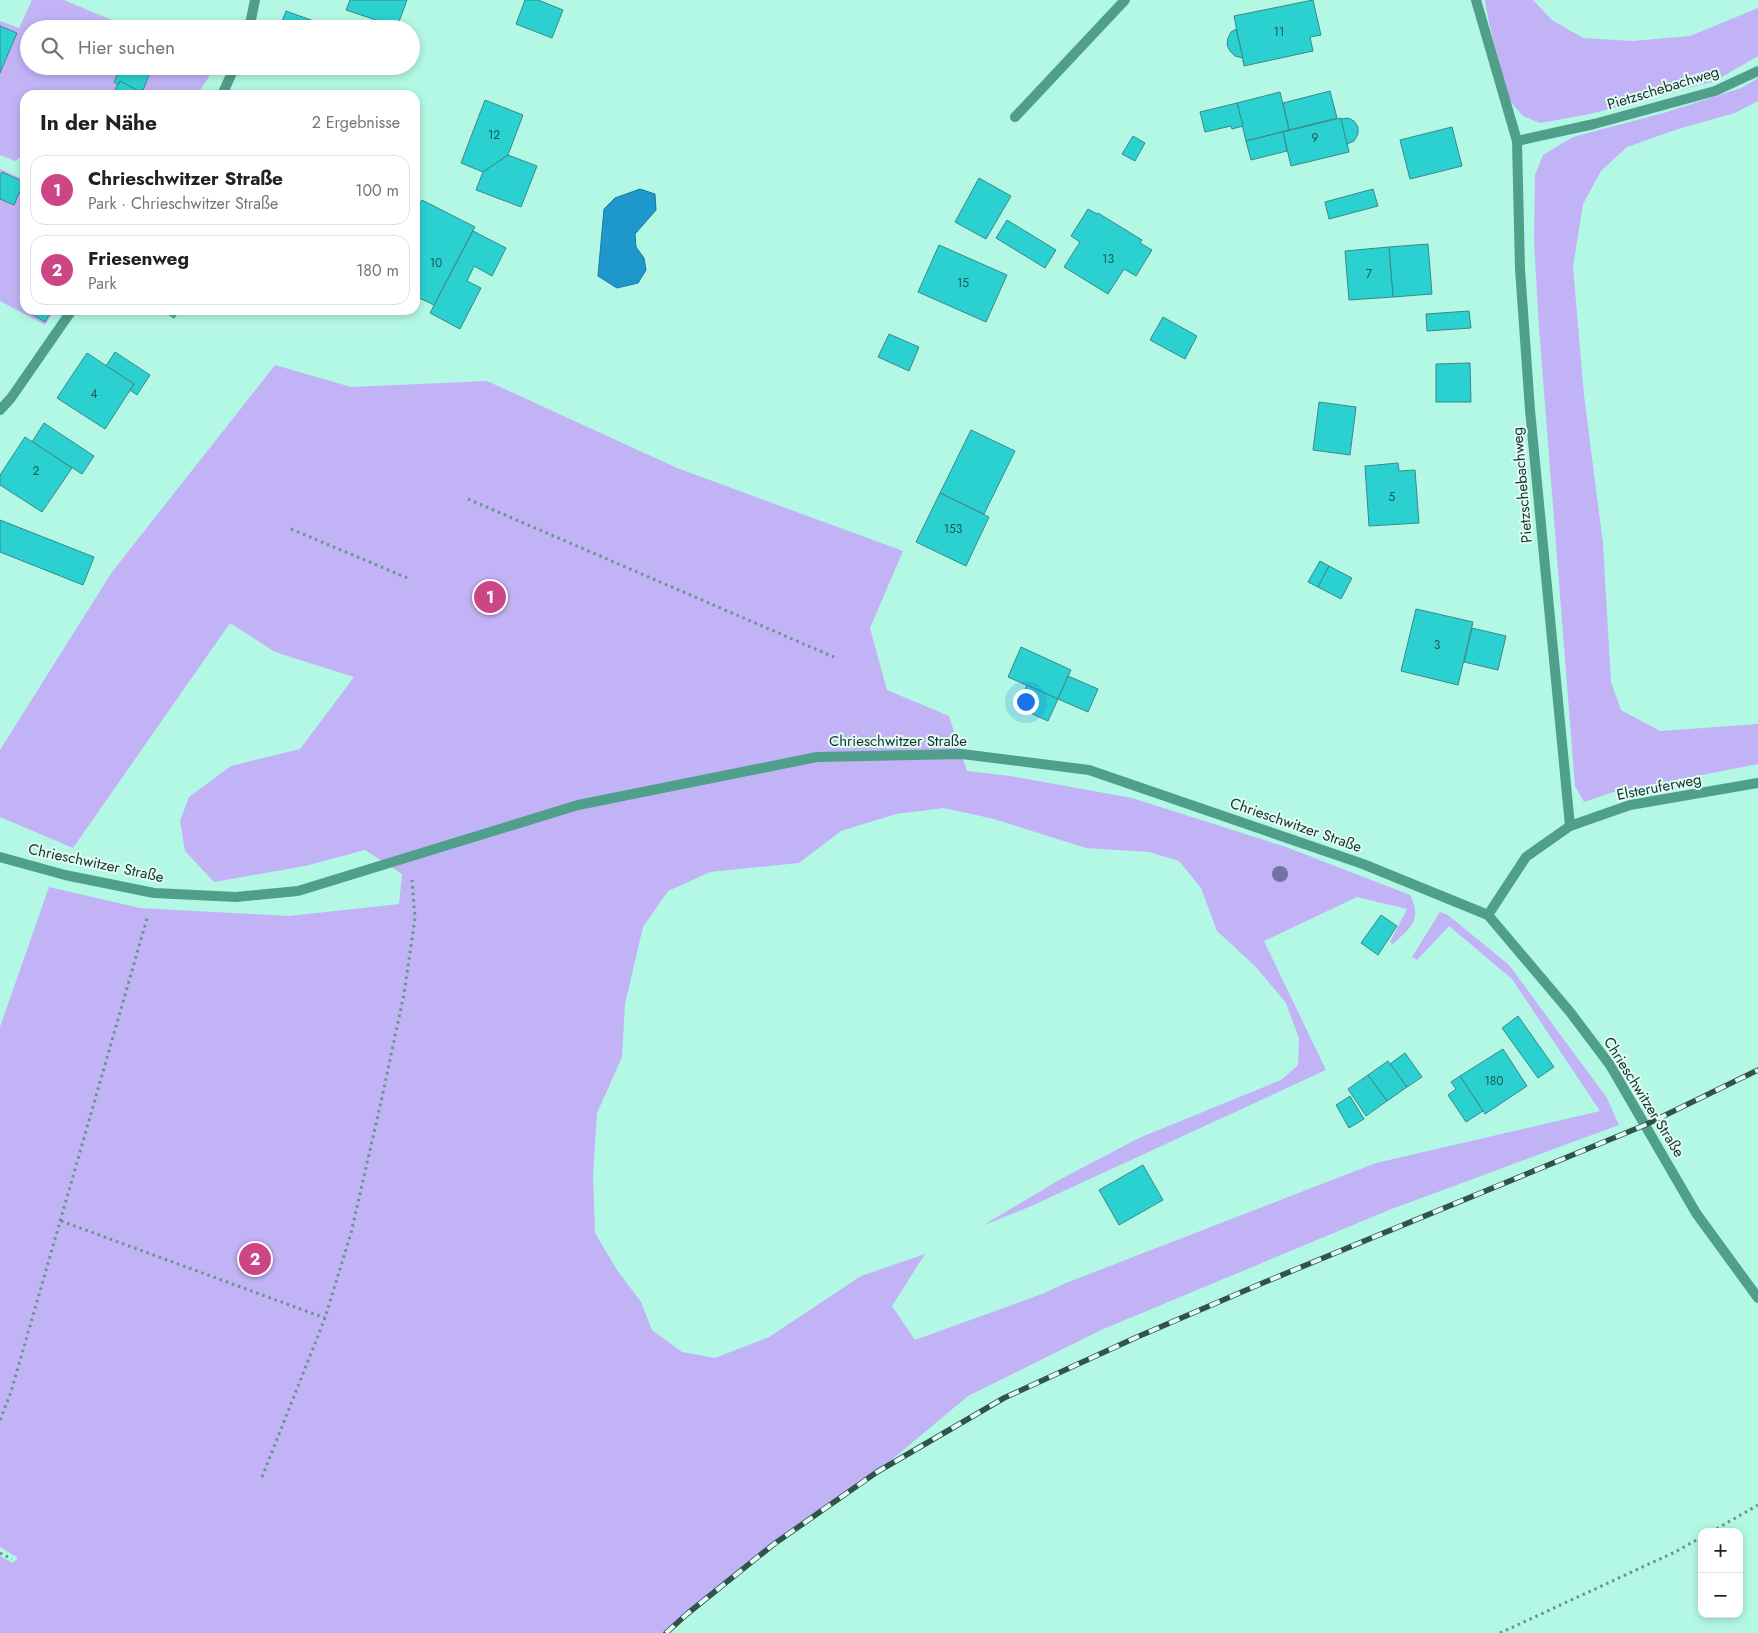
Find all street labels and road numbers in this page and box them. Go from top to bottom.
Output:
street label: Pietzschebachweg [1604,61,1722,115]
street label: Pietzschebachweg [1506,426,1538,544]
street label: Chrieschwitzer Straße [829,730,967,752]
street label: Elsteruferweg [1615,768,1703,806]
street label: Chrieschwitzer Straße [1227,792,1365,858]
street label: Chrieschwitzer Straße [26,838,166,888]
street label: Chrieschwitzer Straße [1598,1033,1690,1162]

